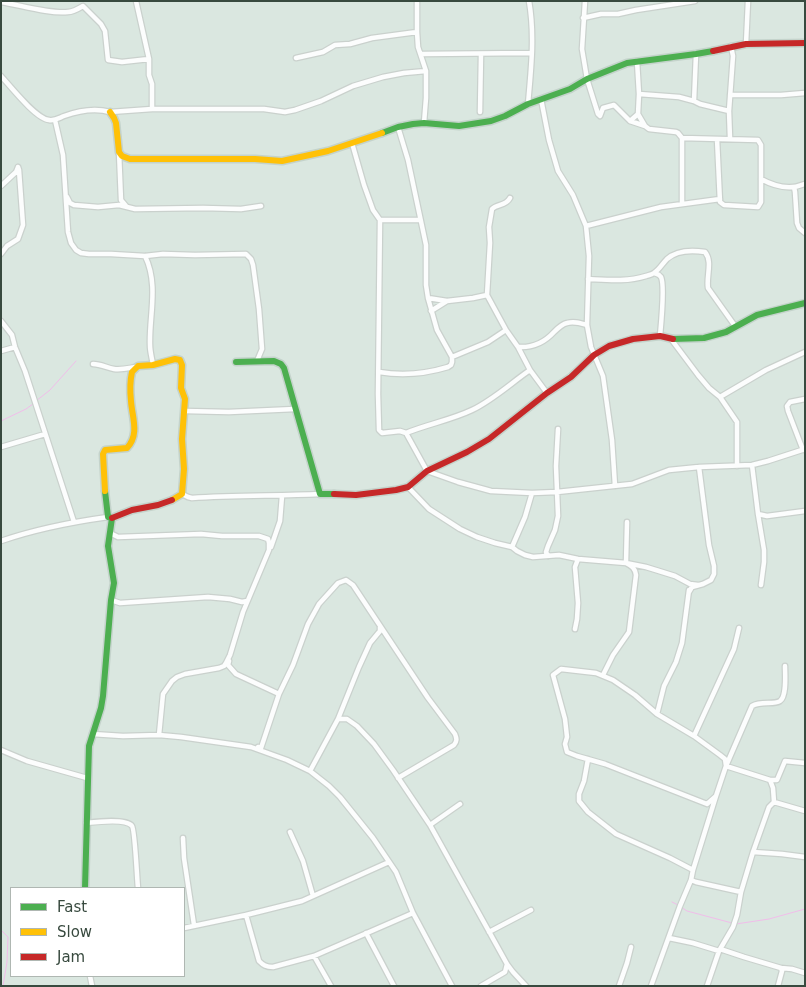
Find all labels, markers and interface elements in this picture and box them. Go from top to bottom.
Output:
legend [10,887,185,977]
text: Fast [57,898,87,916]
text: Slow [57,923,92,941]
text: Jam [57,948,85,966]

